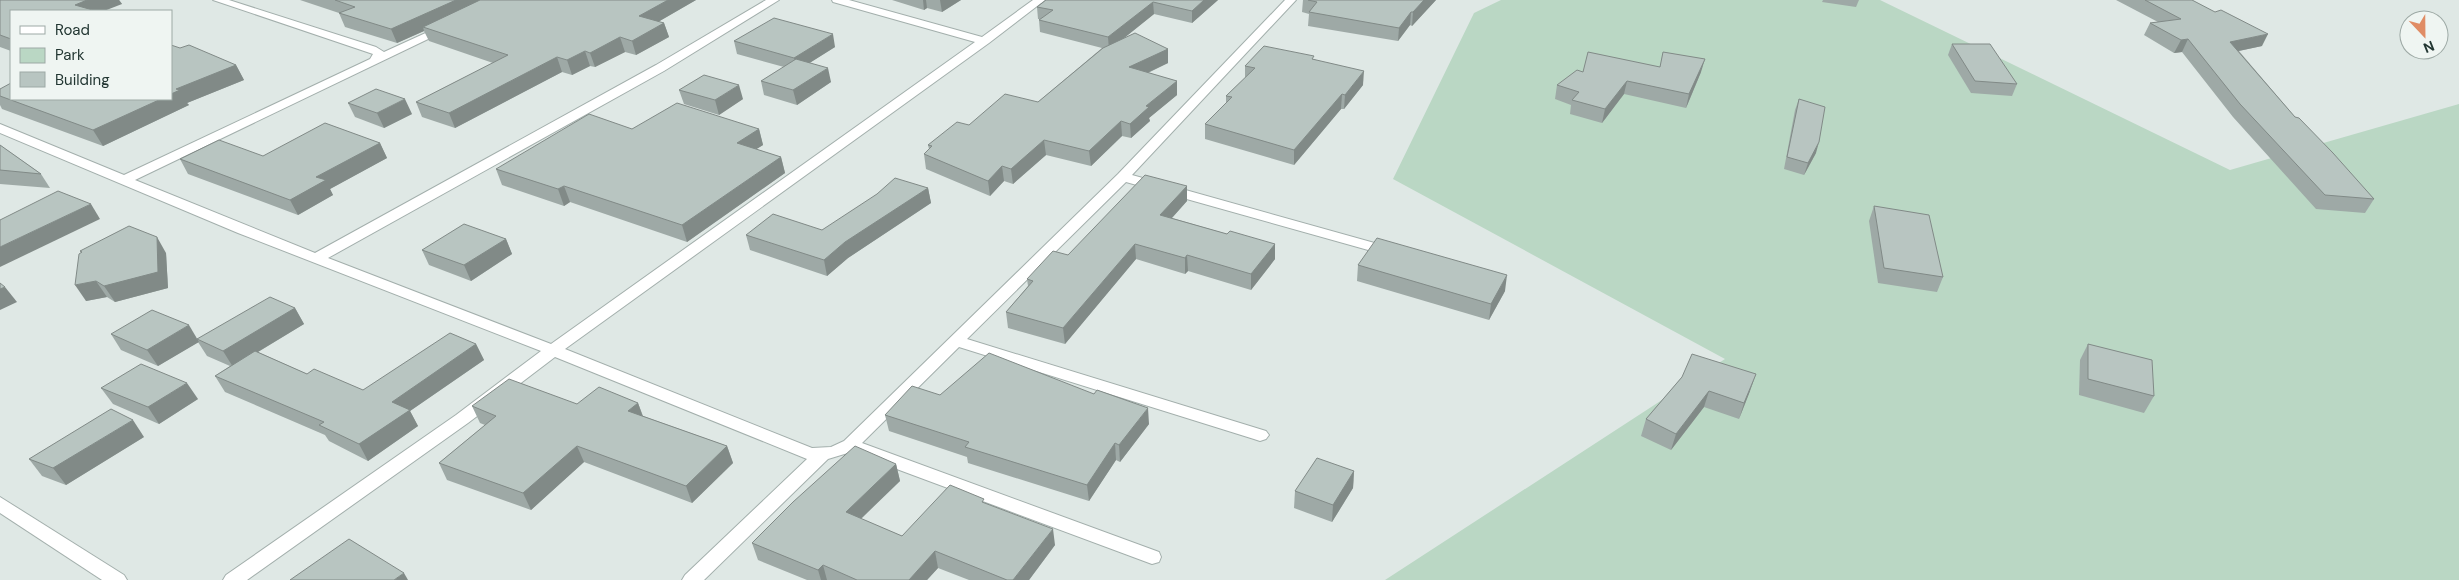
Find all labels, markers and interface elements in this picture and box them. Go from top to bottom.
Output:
legend [10,10,172,100]
north arrow [2399,10,2449,60]
text: Road [55,20,90,40]
text: N [2421,37,2437,57]
text: Park [55,45,85,65]
text: Building [55,70,110,90]

